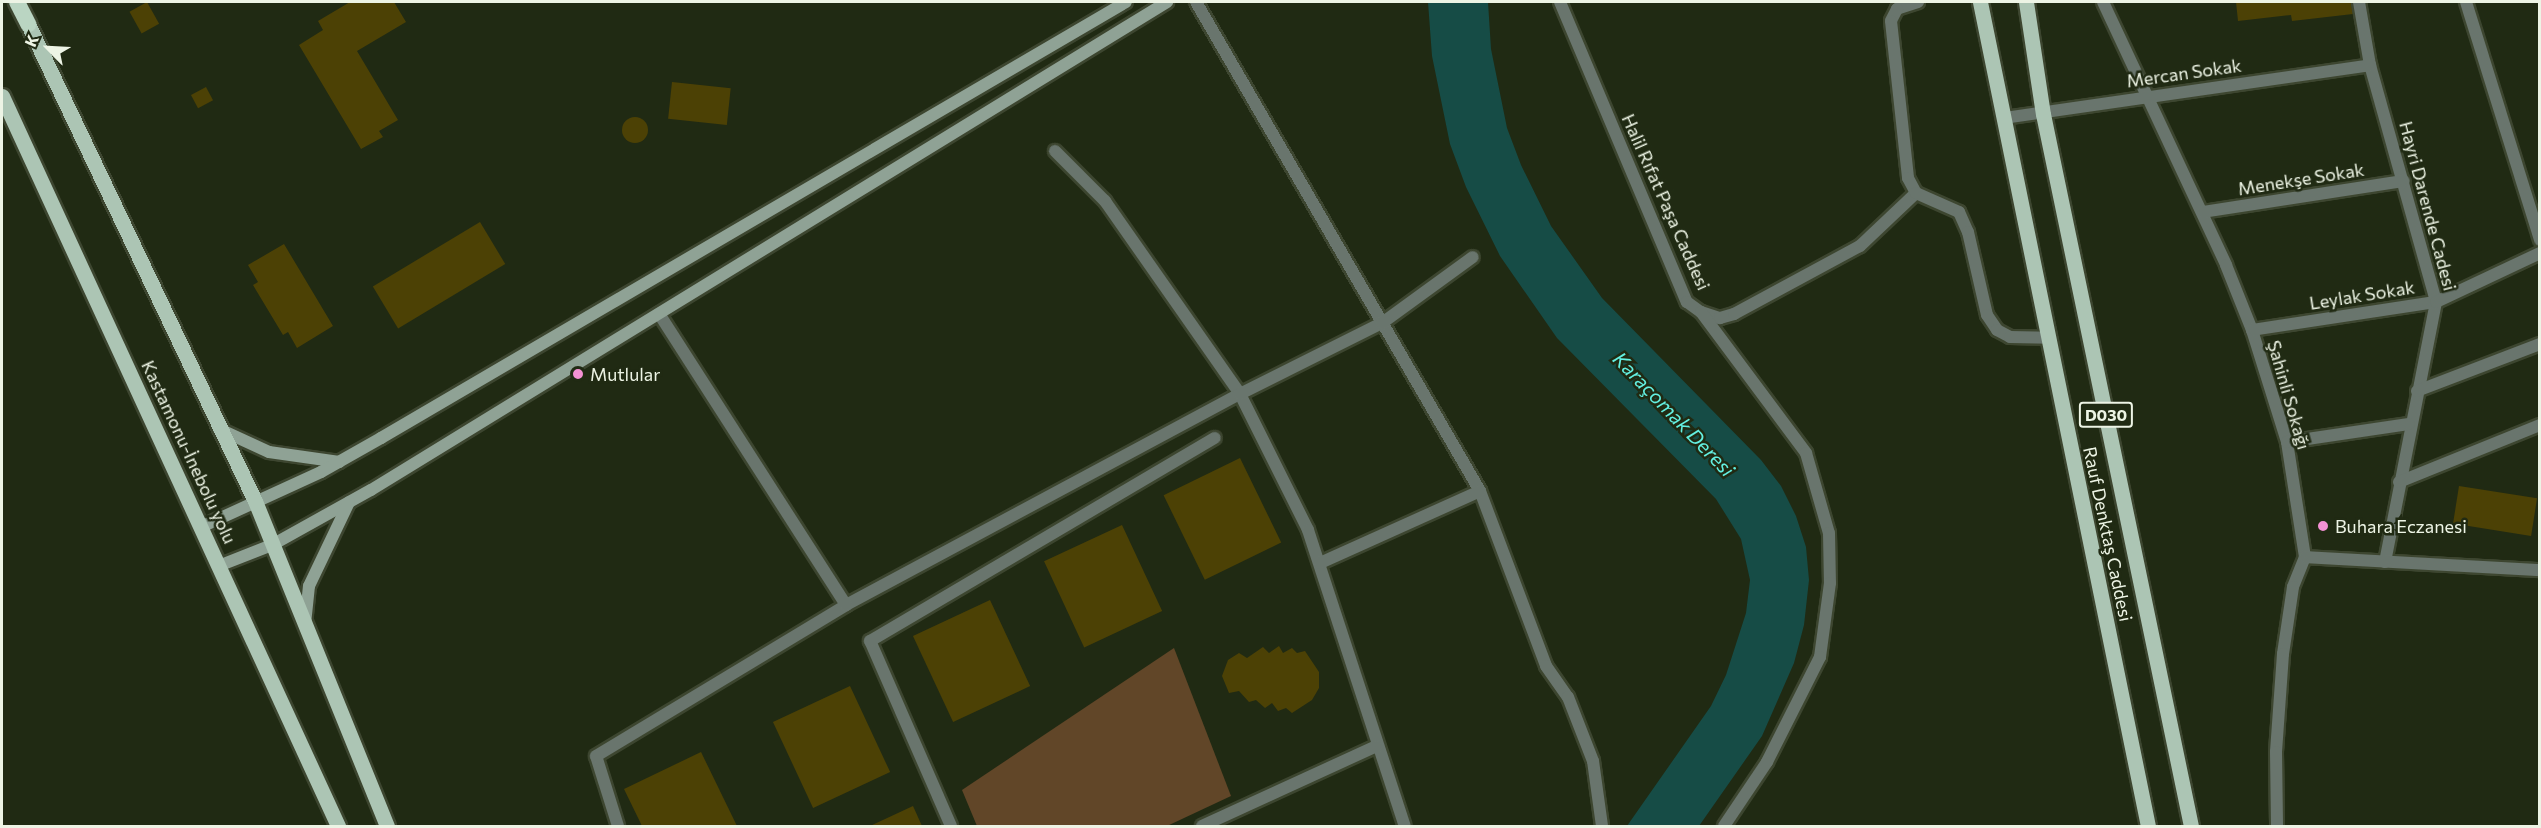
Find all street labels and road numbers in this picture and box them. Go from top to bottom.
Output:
street label: Mercan Sokak [2125,54,2243,92]
street label: Halil Rıfat Paşa Caddesi [1617,111,1715,293]
street label: Hayri Darende Cadesi [2395,119,2461,293]
street label: Menekşe Sokak [2236,158,2366,200]
street label: Leylak Sokak [2308,276,2416,314]
street label: Şahinli Sokağı [2263,338,2315,452]
street label: Kastamonu-İnebolu yolu [137,357,241,547]
road number: D030 [2078,402,2134,428]
street label: Rauf Denktaş Caddesi [2079,445,2137,623]

